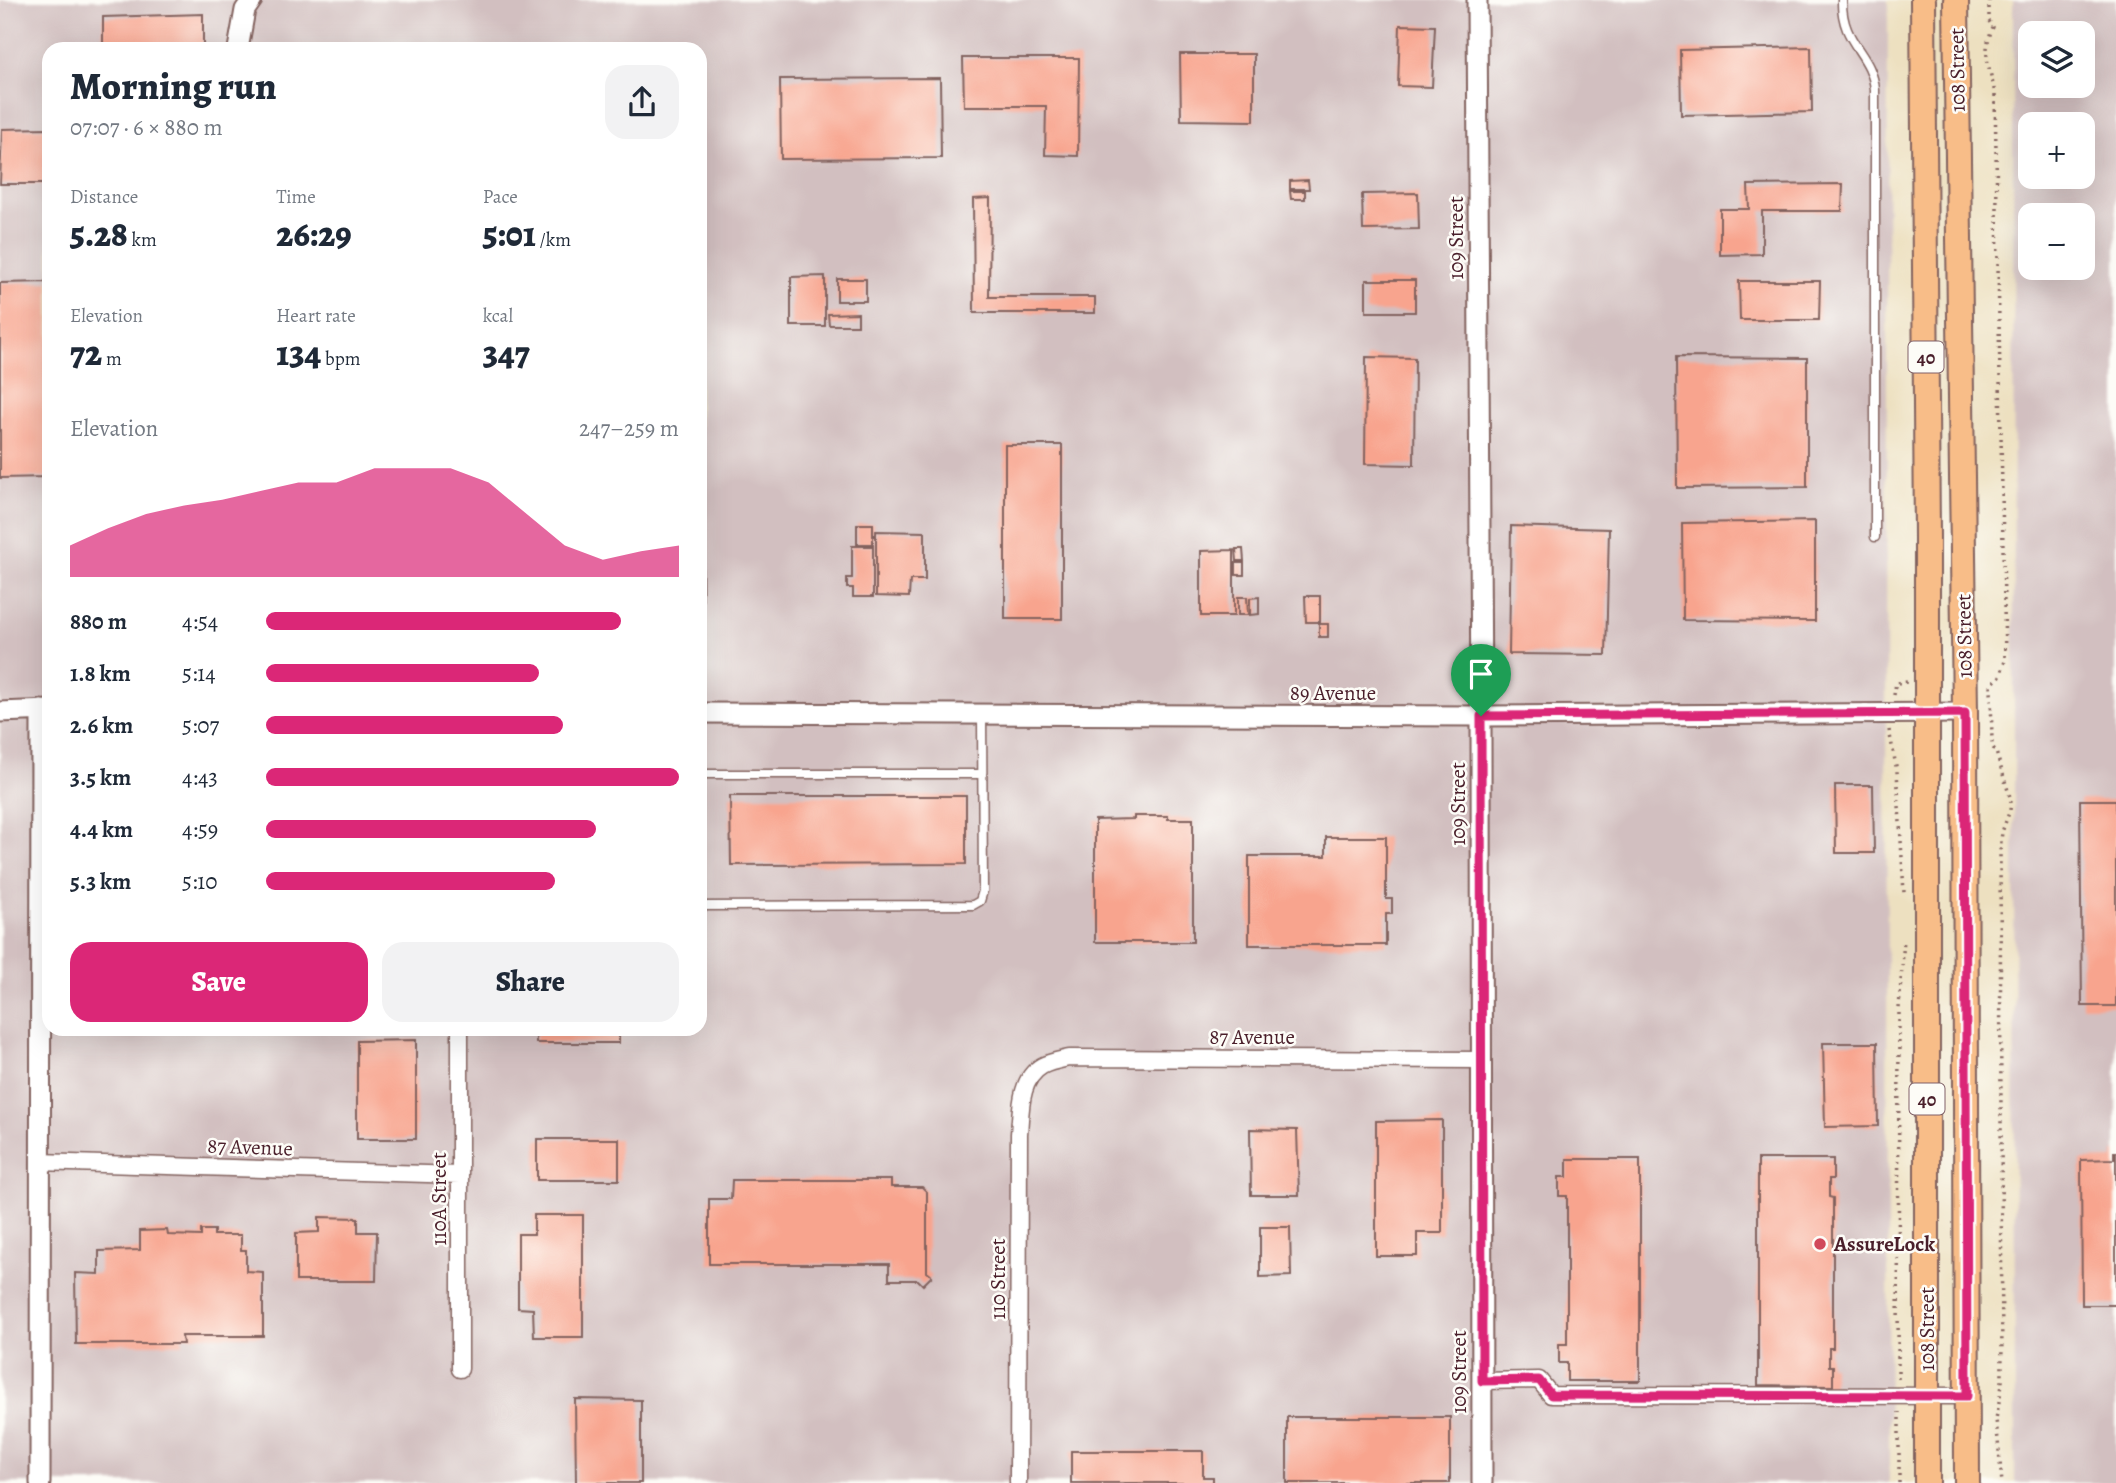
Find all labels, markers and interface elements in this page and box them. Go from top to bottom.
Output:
map controls [2018,21,2095,280]
button: layers [2018,21,2095,98]
street label: 108 Street [1942,28,1972,112]
text: Morning run [70,60,277,112]
button: share [605,65,679,139]
text: 07:07 · 6 × 880 m [70,112,223,143]
button: + [2018,112,2095,189]
text: Distance [70,184,138,210]
text: Time [276,184,316,210]
text: Pace [483,184,518,210]
street label: 109 Street [1442,196,1470,280]
button: − [2018,203,2095,280]
text: 5.28 [70,210,128,258]
text: 26:29 [276,210,352,258]
text: 5:01 [483,210,536,258]
text: km [128,227,157,253]
text: /km [536,227,571,253]
text: Elevation [70,303,143,329]
text: Heart rate [276,303,356,329]
text: kcal [483,303,513,329]
text: 72 [70,329,102,377]
text: 134 [276,329,321,377]
text: 347 [483,329,530,377]
road number: 40 [1909,342,1944,372]
text: m [102,346,122,372]
text: bpm [321,346,361,372]
text: Elevation [70,413,158,444]
text: 247–259 m [579,413,679,444]
street label: 108 Street [1949,594,1979,678]
text: 880 m [70,606,127,637]
text: 4:54 [182,606,218,637]
pin [1451,644,1511,716]
icon: arrive [1462,655,1500,693]
text: 1.8 km [70,658,131,689]
text: 5:14 [182,658,216,689]
street label: 89 Avenue [1290,679,1376,707]
text: 2.6 km [70,710,133,741]
text: 5:07 [182,710,219,741]
text: 3.5 km [70,762,131,793]
text: 4:43 [182,762,218,793]
street label: 109 Street [1444,762,1472,846]
text: 4.4 km [70,814,133,845]
text: 4:59 [182,814,218,845]
text: 5.3 km [70,866,131,897]
text: 5:10 [182,866,218,897]
button: Save [70,942,368,1022]
button: Share [382,942,679,1022]
street label: 87 Avenue [1209,1023,1295,1051]
road number: 40 [1910,1084,1944,1114]
street label: 87 Avenue [207,1132,293,1162]
street label: 110A Street [425,1152,453,1246]
place label: AssureLock [1833,1230,1935,1258]
marker: AssureLock [1812,1236,1828,1252]
street label: 110 Street [984,1238,1012,1320]
street label: 108 Street [1913,1287,1941,1371]
street label: 109 Street [1445,1330,1473,1414]

